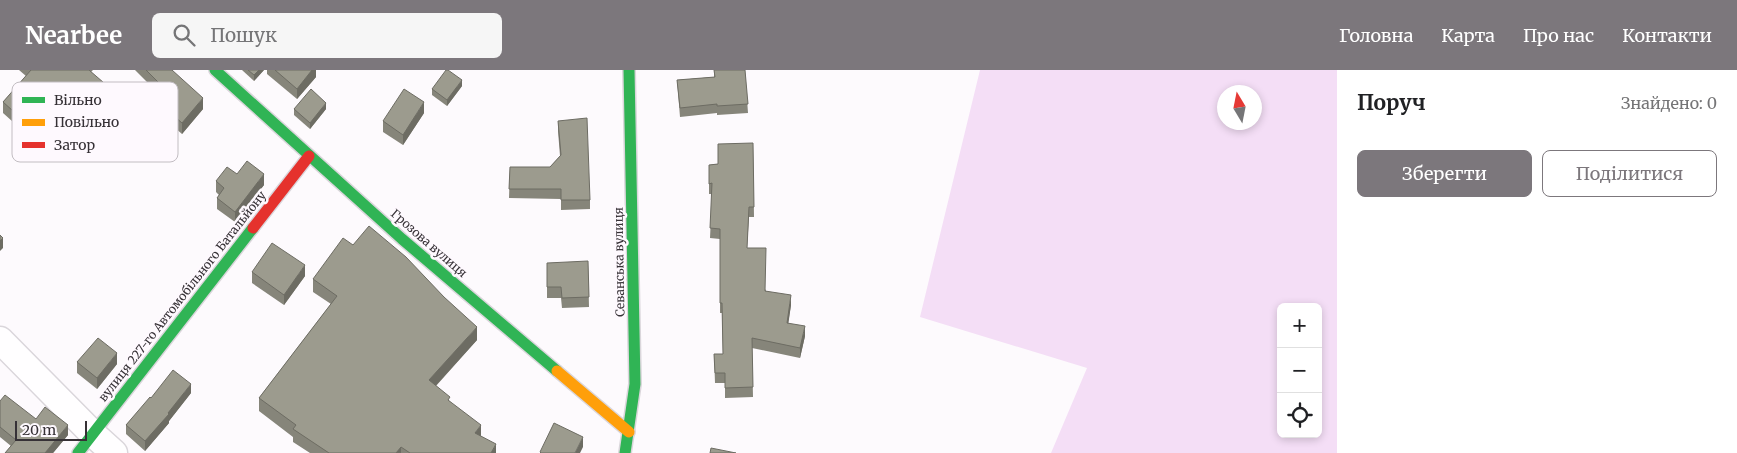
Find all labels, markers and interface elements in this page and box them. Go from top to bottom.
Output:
search box [152,13,502,58]
text: Nearbee [25,20,122,51]
icon: search [170,21,198,49]
text: Пошук [210,23,277,47]
text: Головна [1339,24,1413,47]
text: Карта [1441,24,1495,47]
text: Про нас [1523,24,1594,47]
text: Контакти [1622,24,1712,47]
legend [12,82,178,162]
north arrow [1217,85,1262,130]
text: Поруч [1357,89,1426,116]
text: Вільно [54,91,102,109]
text: Знайдено: 0 [1621,93,1717,113]
text: Повільно [54,113,119,131]
text: Затор [54,136,95,154]
button: Зберегти [1357,150,1532,197]
button: Поділитися [1542,150,1717,197]
street label: вулиця 227-го Автомобільного Батальйону [95,188,269,404]
street label: Грозова вулиця [388,206,470,280]
street label: Севанська вулиця [611,207,627,317]
map controls [1277,303,1322,438]
button: + [1277,303,1322,348]
button: − [1277,348,1322,393]
button: locate [1277,393,1322,438]
scale bar [15,418,88,441]
text: 20 m [22,421,56,439]

